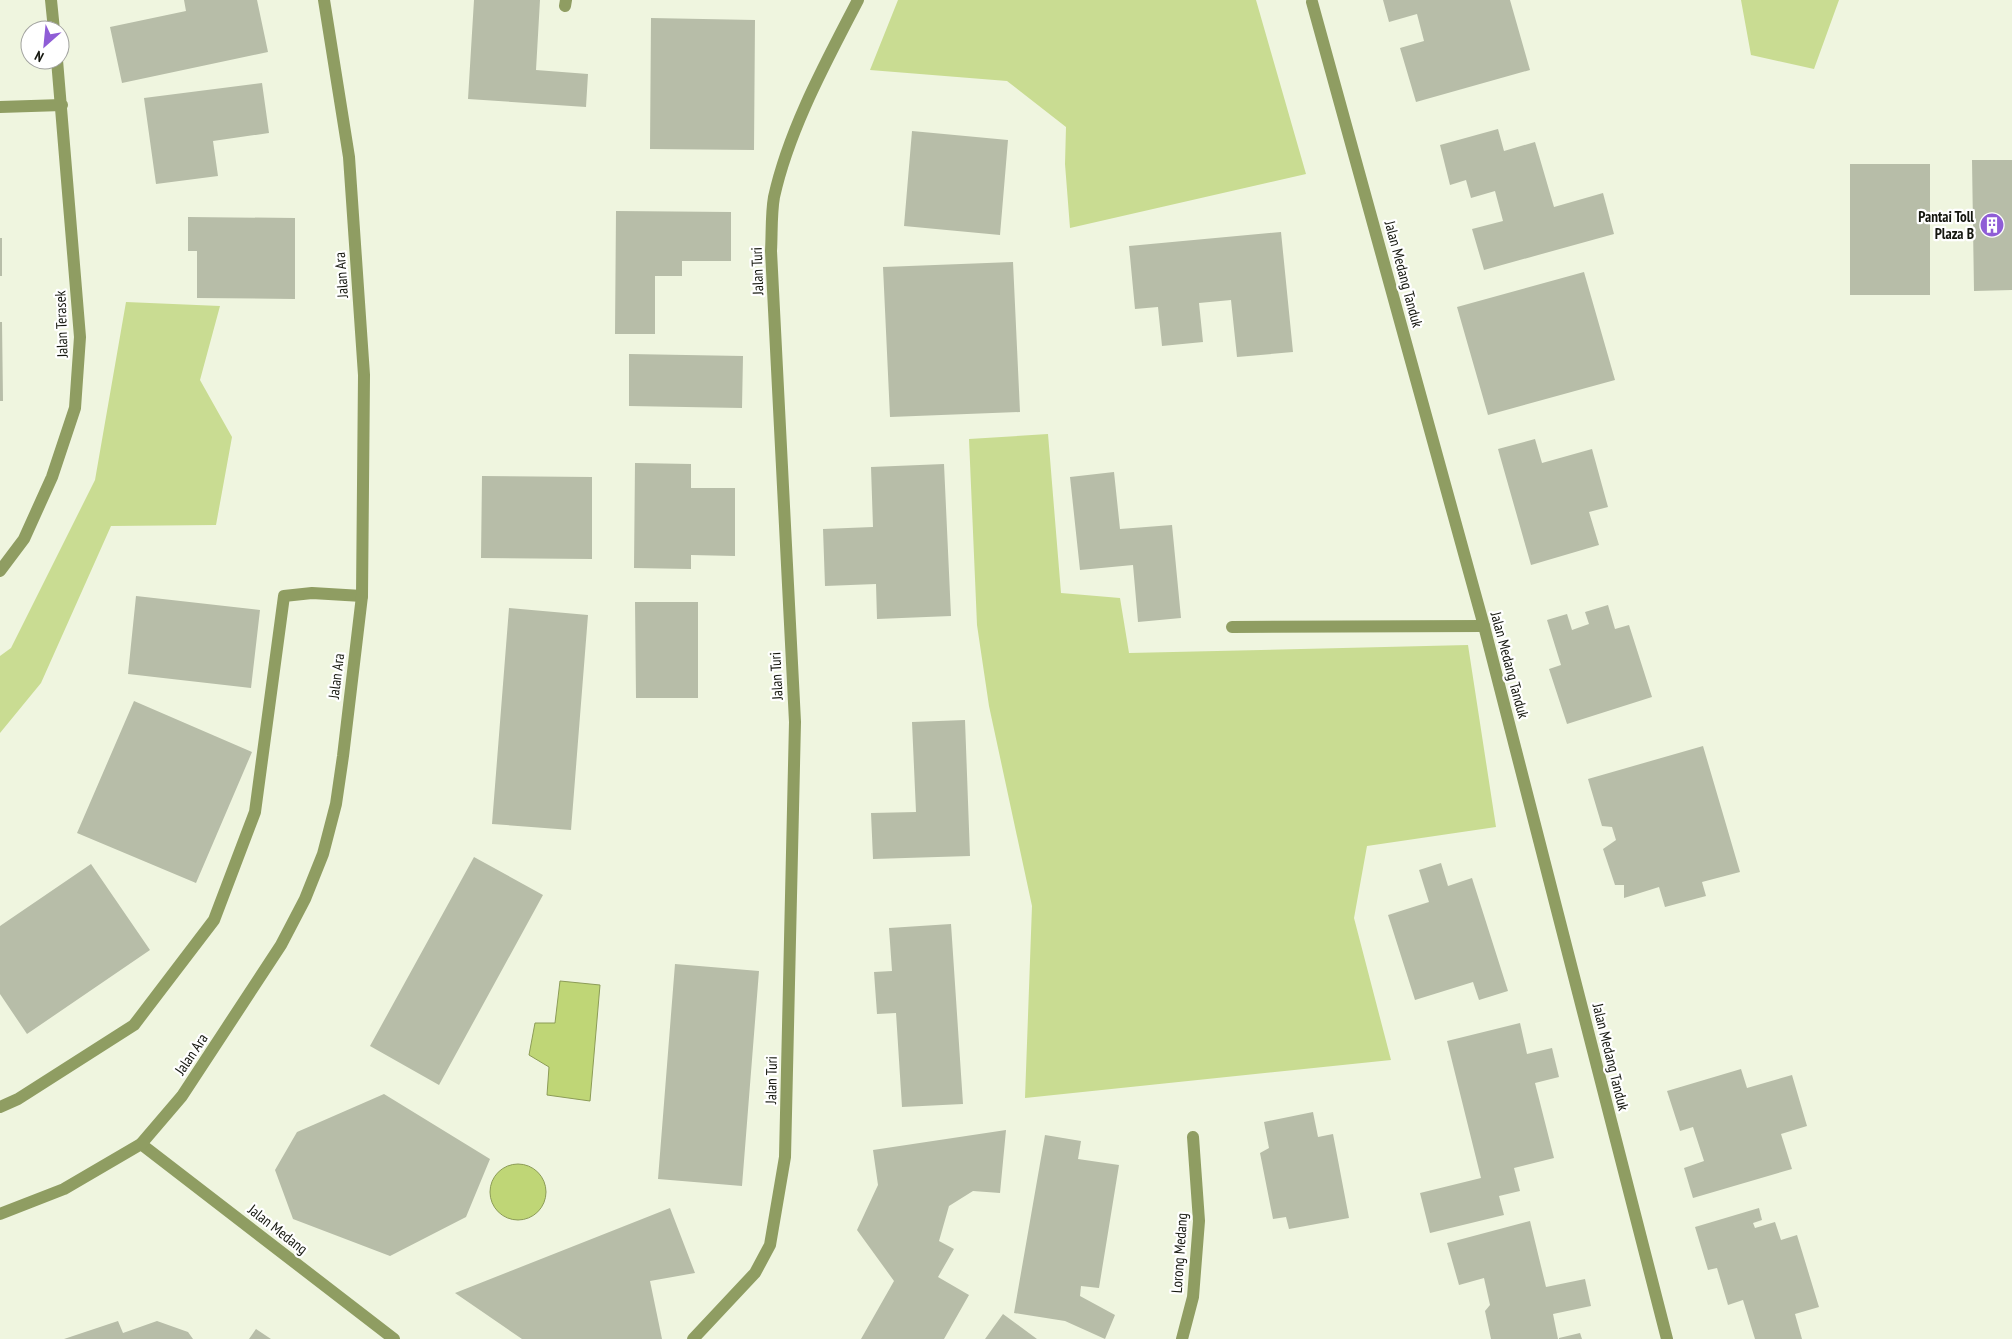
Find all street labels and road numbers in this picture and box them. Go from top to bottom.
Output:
street label: Jalan Medang Tanduk [1380,218,1427,330]
street label: Jalan Turi [747,247,767,296]
street label: Jalan Ara [330,252,352,299]
street label: Jalan Terasek [50,290,72,359]
street label: Jalan Medang Tanduk [1486,609,1533,721]
street label: Jalan Ara [324,652,348,701]
street label: Jalan Turi [765,652,787,701]
street label: Jalan Medang Tanduk [1588,1000,1634,1113]
street label: Jalan Ara [170,1030,212,1079]
street label: Jalan Turi [761,1056,781,1105]
street label: Jalan Medang [244,1199,312,1258]
street label: Lorong Medang [1167,1212,1191,1294]

